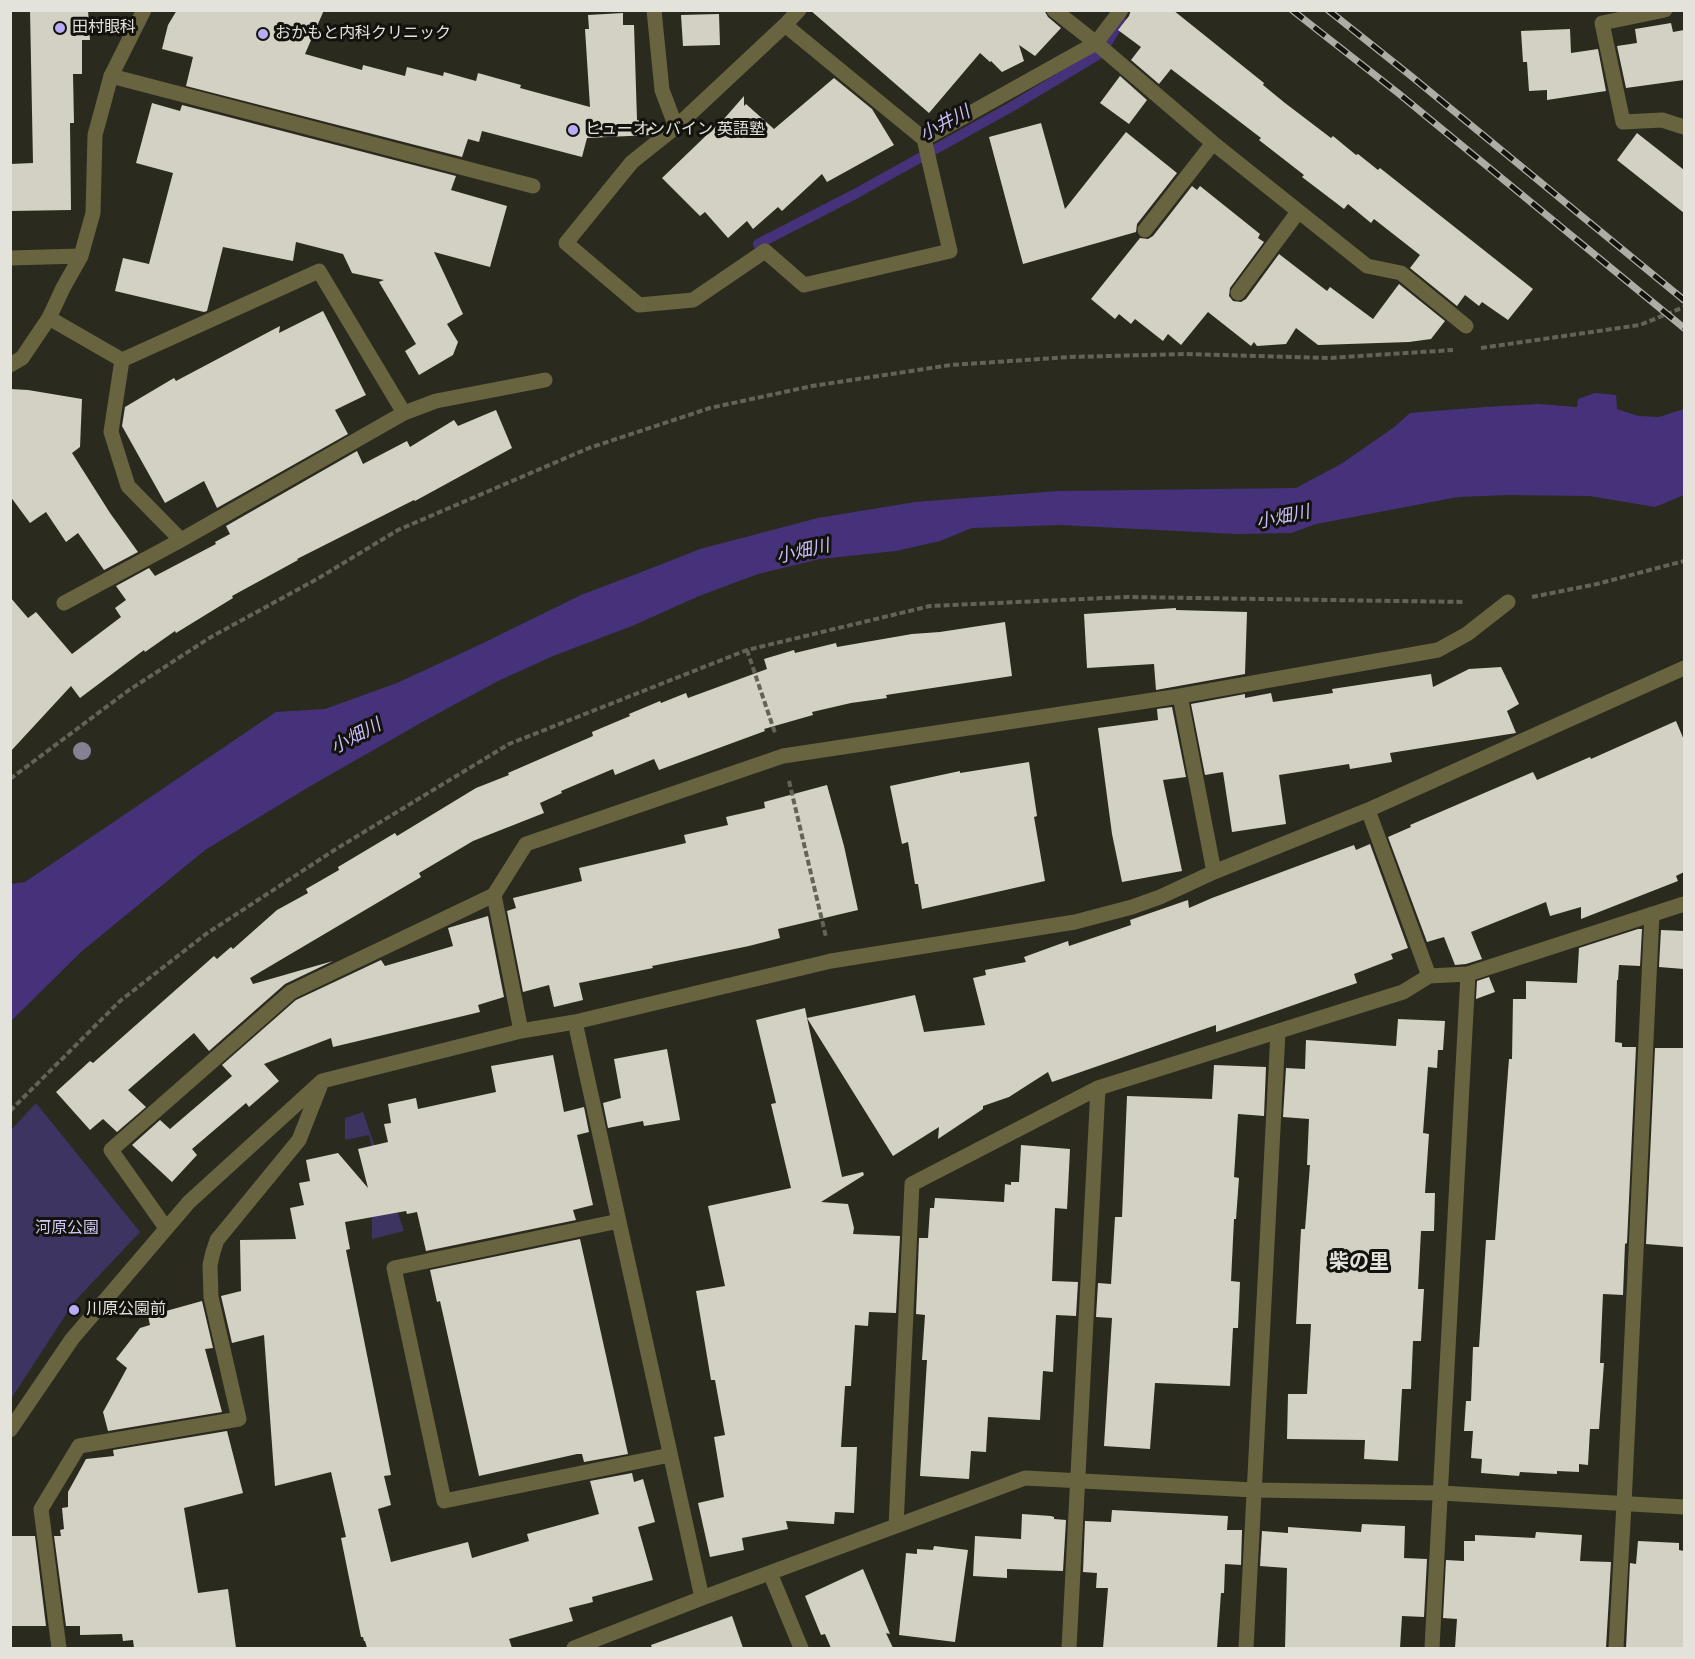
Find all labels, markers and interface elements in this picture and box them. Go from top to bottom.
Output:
place label: 田村眼科 [72,18,136,38]
marker: 田村眼科 [53,21,67,35]
place label: おかもと内科クリニック [275,24,451,44]
marker: おかもと内科クリニック [256,27,270,41]
water label: 小井川 [916,102,974,146]
place label: ヒューオンバイン 英語塾 [585,120,765,140]
marker: ヒューオンバイン 英語塾 [566,123,580,137]
water label: 小畑川 [1254,502,1312,534]
water label: 小畑川 [774,535,832,569]
water label: 小畑川 [327,715,385,759]
park label: 河原公園 [35,1219,99,1239]
district label: 柴の里 [1329,1251,1389,1275]
place label: 川原公園前 [86,1300,166,1320]
marker: 川原公園前 [67,1303,81,1317]

